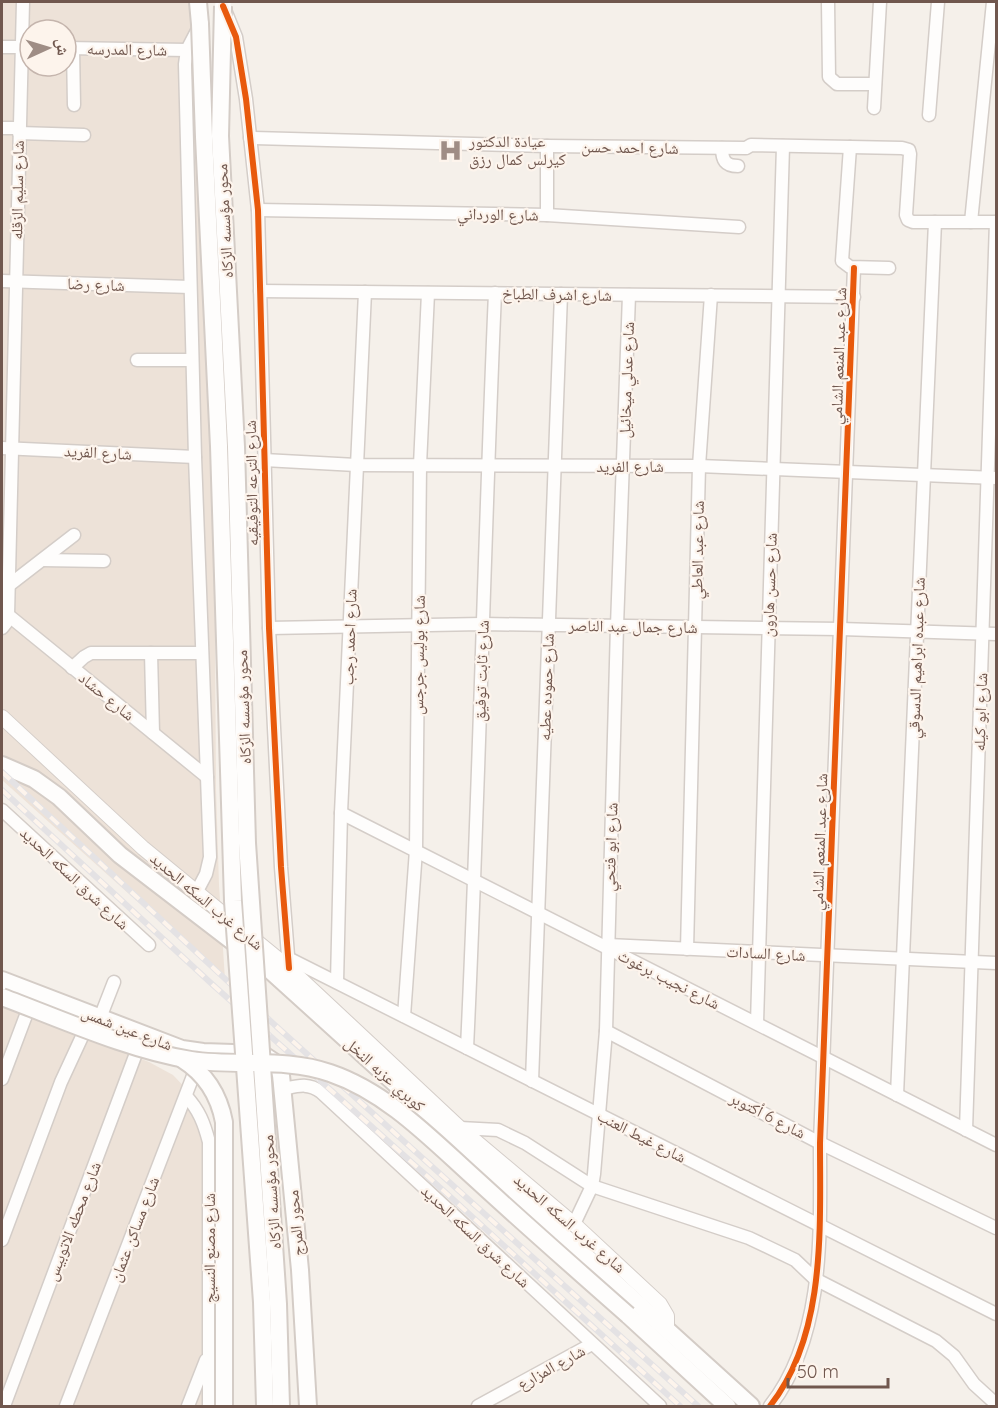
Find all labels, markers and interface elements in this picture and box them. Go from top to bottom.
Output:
north arrow [18,18,78,78]
text: ش [52,38,74,56]
street label: شارع المدرسه [87,38,167,61]
place label: عيادة الدكتور كيرلس كمال رزق [468,131,566,170]
street label: شارع احمد حسن [581,136,679,159]
hospital icon: عيادة الدكتور كيرلس كمال رزق [438,137,464,163]
street label: شارع سليم الزقله [6,140,29,240]
street label: محور مؤسسه الزكاه [211,163,237,279]
street label: شارع الورداني [457,203,539,228]
street label: شارع رضا [67,273,125,296]
street label: شارع اشرف الطباخ [502,283,612,306]
street label: شارع عبد المنعم الشامي [826,287,853,425]
street label: شارع عدلي ميخائيل [614,321,641,439]
street label: شارع الترعه التوفيقيه [240,420,263,546]
street label: شارع الفريد [64,440,132,465]
street label: شارع الفريد [596,456,664,477]
street label: شارع عبد العاطي [686,500,711,600]
street label: شارع حسن هارون [757,532,782,638]
street label: شارع عبده ابراهيم الدسوقي [903,577,932,739]
street label: شارع احمد رجب [337,588,362,686]
street label: شارع بوليس جرجس [407,595,430,715]
street label: شارع جمال عبد الناصر [567,615,698,638]
street label: شارع ثابت توفيق [469,620,494,722]
street label: شارع حموده عطيه [534,633,559,741]
street label: محور مؤسسه الزكاه [231,649,255,765]
street label: شارع حشاد [74,667,139,725]
street label: شارع ابو كيله [969,672,992,752]
street label: شارع عبد المنعم الشامي [807,773,834,911]
street label: شارع ابو فتحي [598,802,625,892]
street label: شارع شرق السكه الحديد [16,822,134,934]
street label: شارع غرب السكه الحديد [146,848,268,955]
street label: شارع السادات [726,941,806,966]
street label: شارع نجيب برغوث [614,945,723,1014]
street label: شارع عين شمس [78,1002,175,1055]
street label: كوبري عزبه النخل [338,1033,430,1118]
street label: شارع 6 أكتوبر [725,1087,809,1143]
street label: شارع غيط العنب [594,1105,690,1168]
street label: محور مؤسسه الزكاه [257,1134,285,1250]
street label: شارع محطه الاتوبيس [41,1159,106,1284]
street label: شارع غرب السكه الحديد [509,1169,630,1278]
street label: شارع مساكن عثمان [105,1174,164,1285]
street label: شارع شرق السكه الحديد [417,1180,535,1292]
street label: محور المرج [282,1189,309,1257]
street label: شارع مصنع النسيج [199,1193,220,1303]
street label: شارع المزارع [513,1340,589,1395]
scale bar [788,1351,888,1389]
text: 50 m [797,1360,839,1383]

